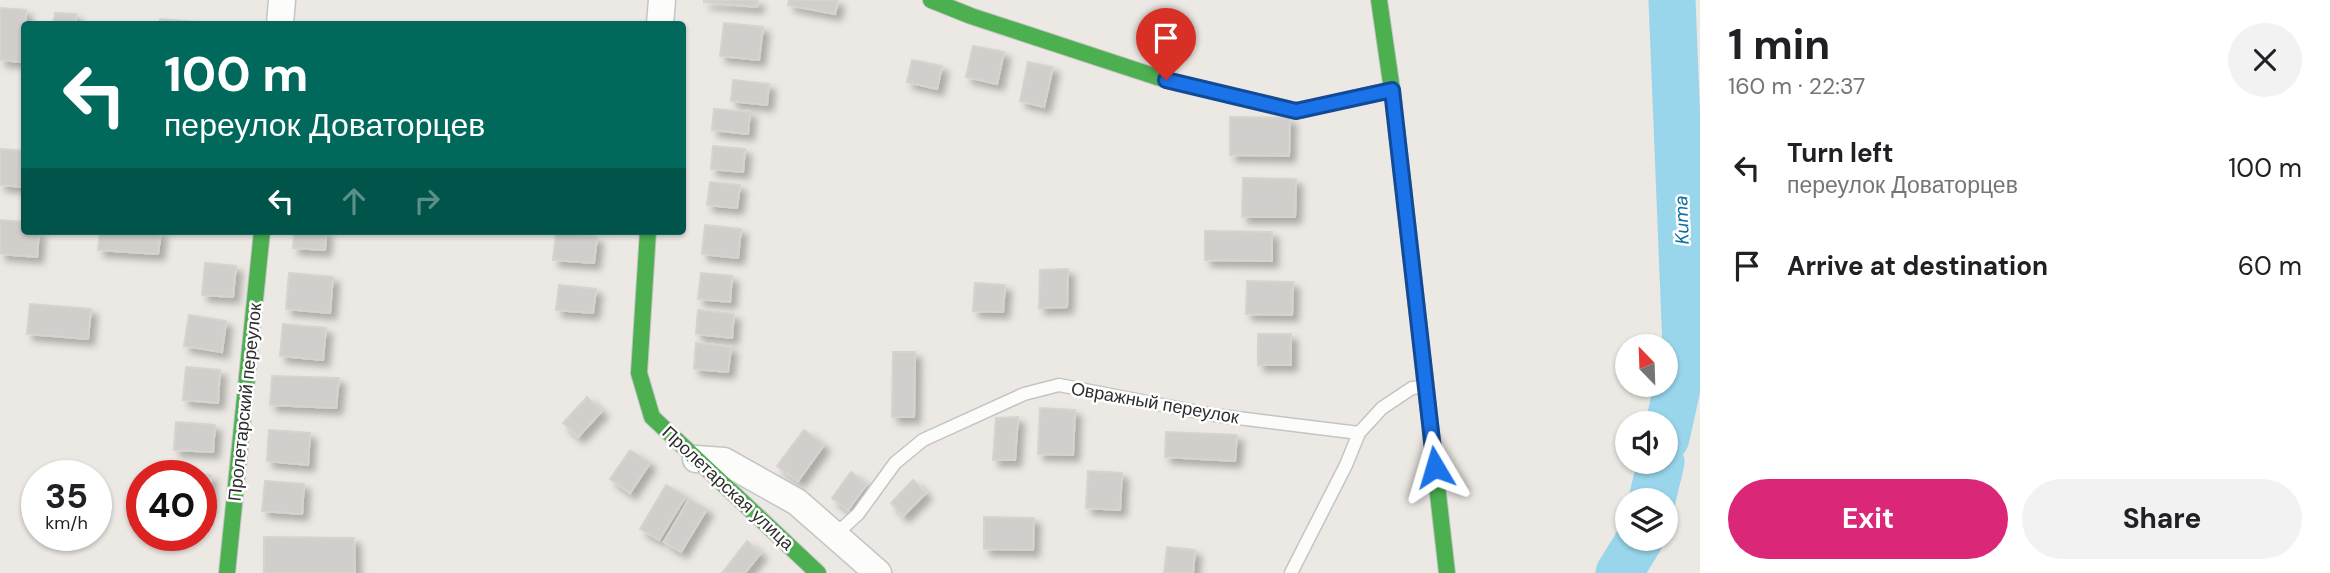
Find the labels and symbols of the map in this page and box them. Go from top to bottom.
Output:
pin [1136,8,1196,80]
water label: Kuma [1668,195,1695,245]
street label: Пролетарский переулок [223,302,267,502]
north arrow [1615,334,1678,397]
street label: Овражный переулок [1069,376,1241,430]
street label: Пролетарская улица [657,421,800,556]
position arrow [1398,430,1472,504]
speed limit sign: 40 [126,460,217,551]

